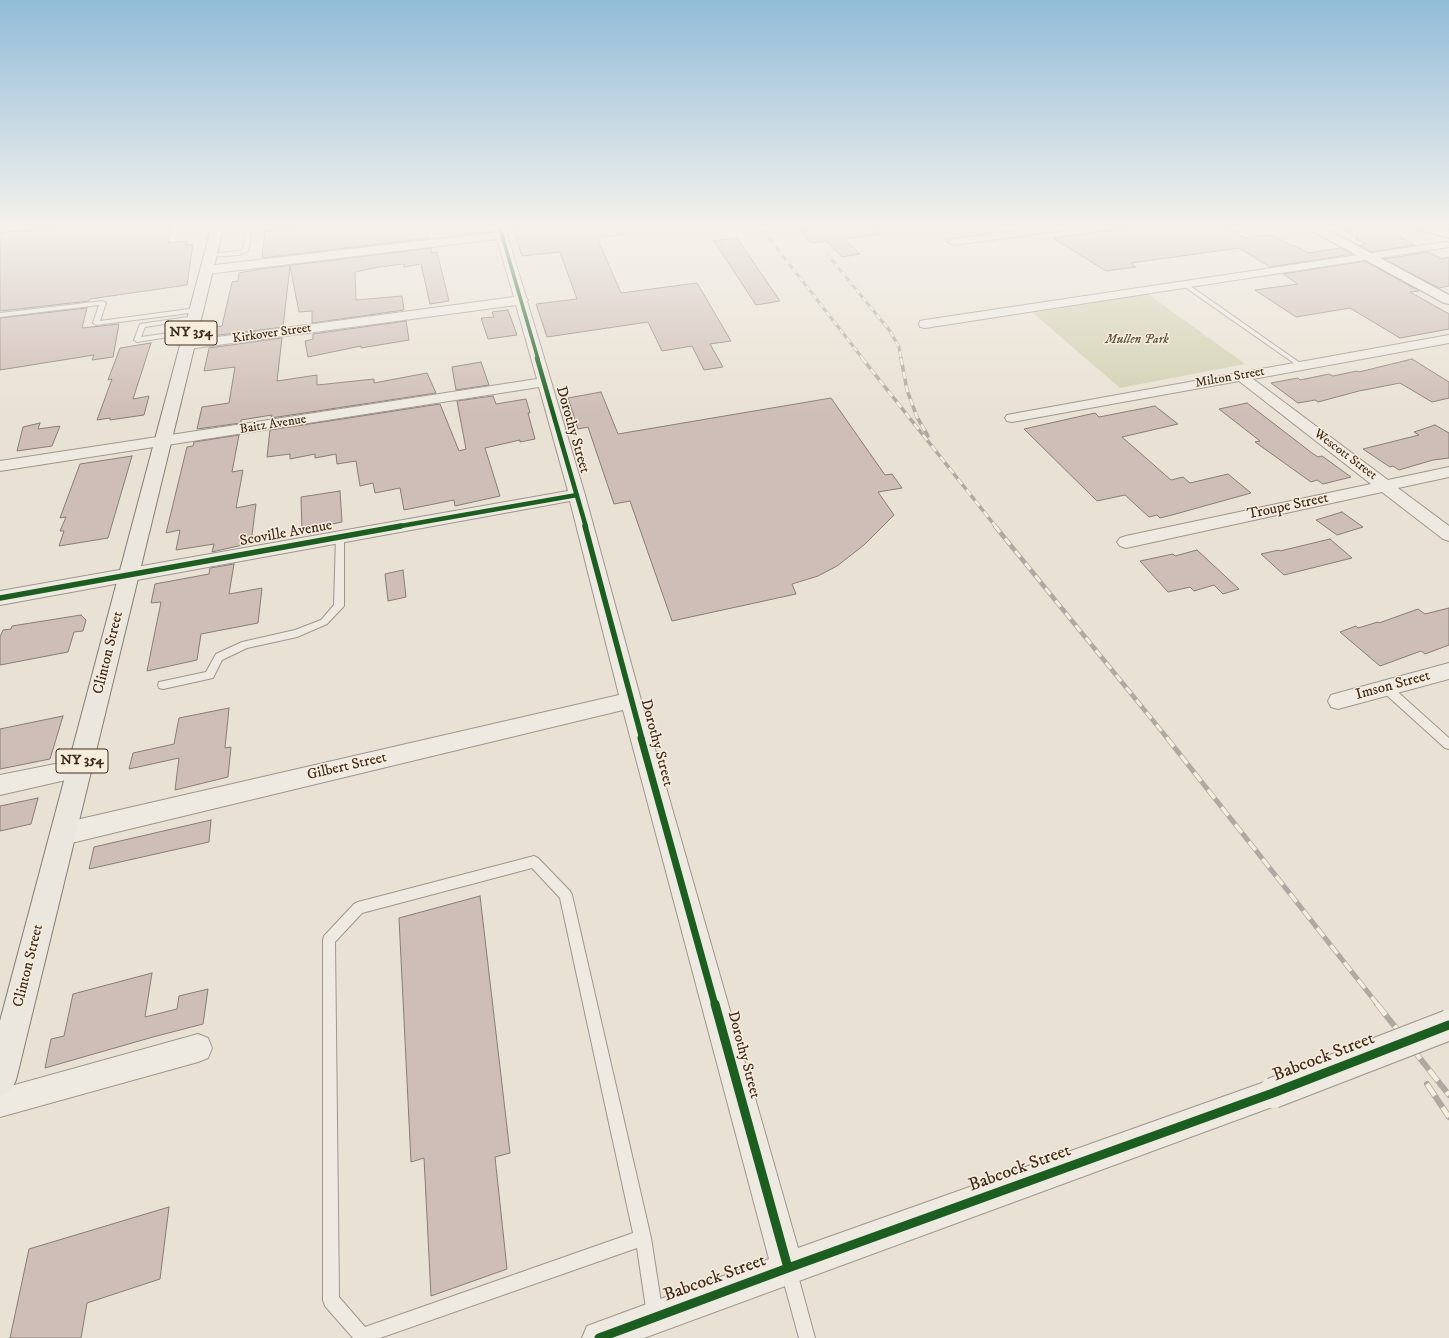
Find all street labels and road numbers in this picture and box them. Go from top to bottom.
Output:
road number: NY 354 [165,321,217,345]
street label: Kirkover Street [232,321,312,347]
street label: Milton Street [1194,364,1266,392]
street label: Dorothy Street [551,384,593,476]
street label: Baitz Avenue [239,412,307,438]
street label: Wescott Street [1310,426,1380,484]
street label: Troupe Street [1246,490,1330,524]
street label: Scoville Avenue [238,517,334,551]
street label: Clinton Street [90,610,128,696]
street label: Imson Street [1354,667,1432,705]
street label: Dorothy Street [636,697,676,789]
road number: NY 354 [56,749,108,773]
street label: Gilbert Street [305,749,389,785]
street label: Clinton Street [10,923,48,1009]
street label: Dorothy Street [723,1009,763,1101]
street label: Babcock Street [1270,1029,1378,1087]
street label: Babcock Street [966,1141,1074,1197]
street label: Babcock Street [661,1251,769,1307]

